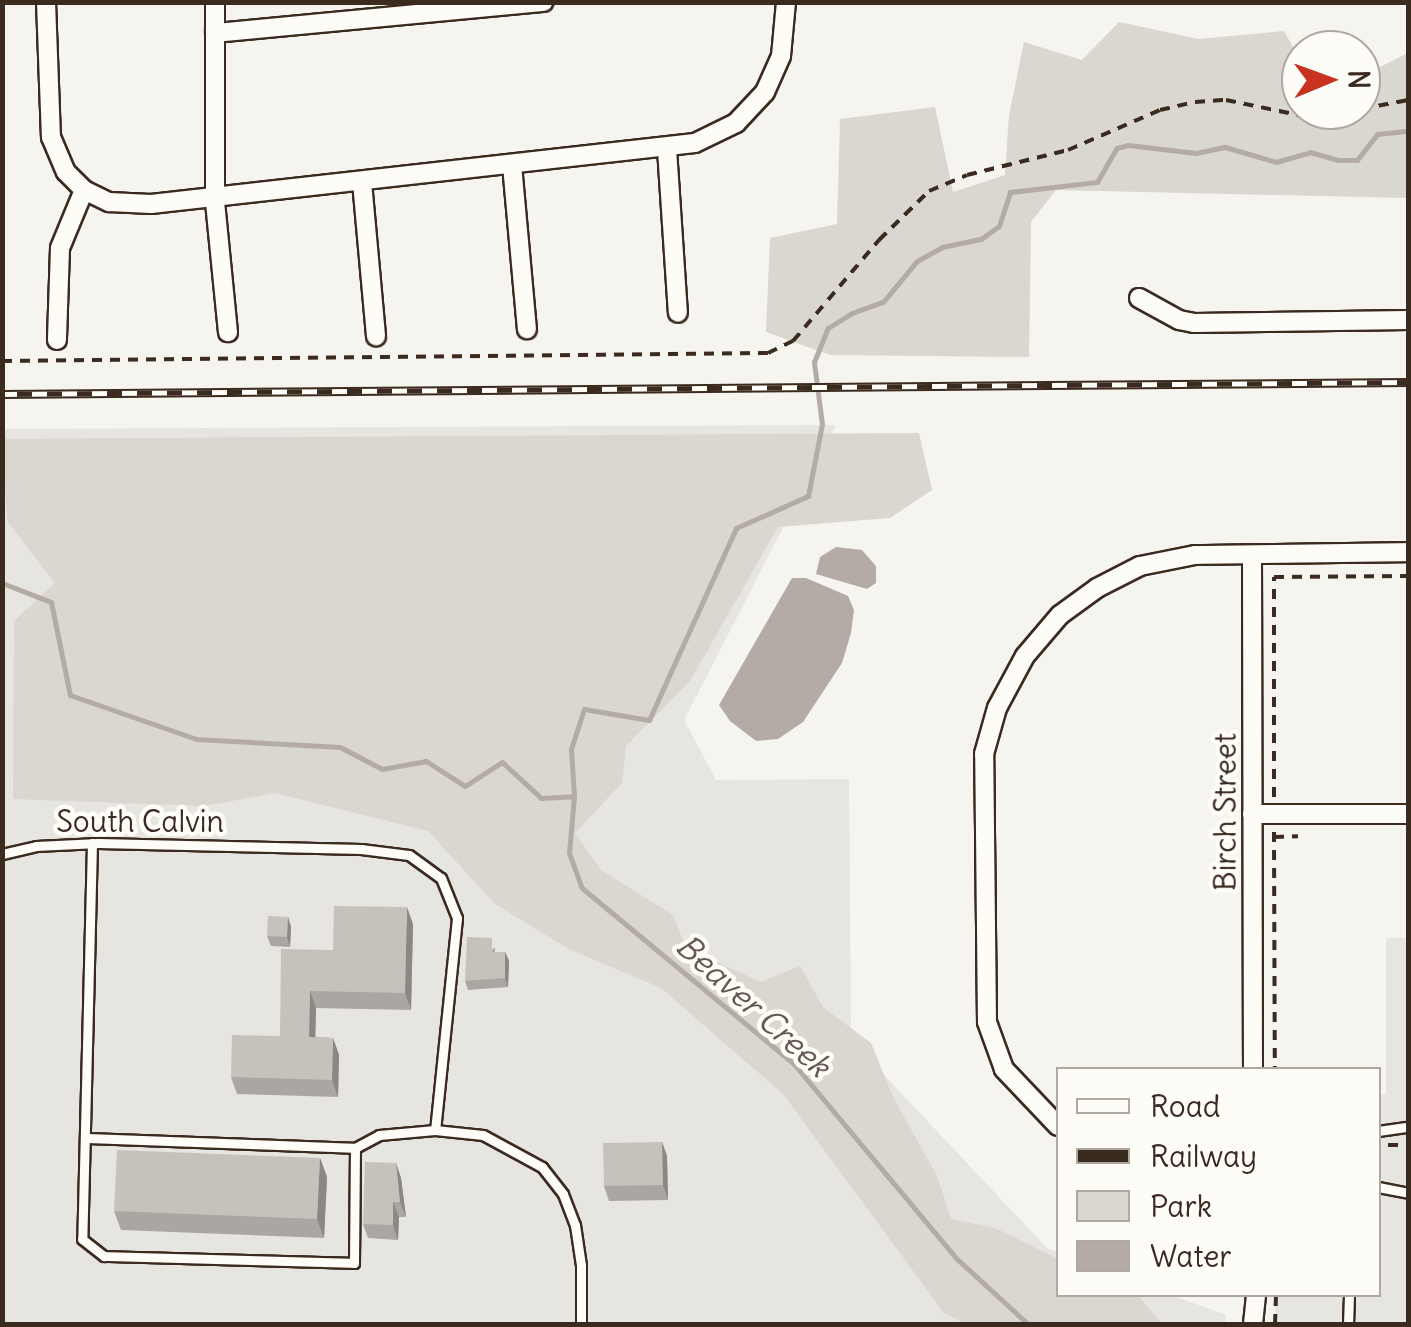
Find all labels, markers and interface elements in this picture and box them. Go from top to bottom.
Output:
north arrow [1281,30,1381,130]
text: N [1341,70,1377,89]
street label: Birch Street [1207,733,1243,891]
street label: South Calvin [56,803,224,839]
water label: Beaver Creek [668,927,838,1085]
legend [1056,1067,1381,1297]
text: Road [1150,1087,1220,1125]
text: Railway [1150,1137,1257,1175]
text: Park [1150,1187,1212,1225]
text: Water [1150,1237,1232,1275]

